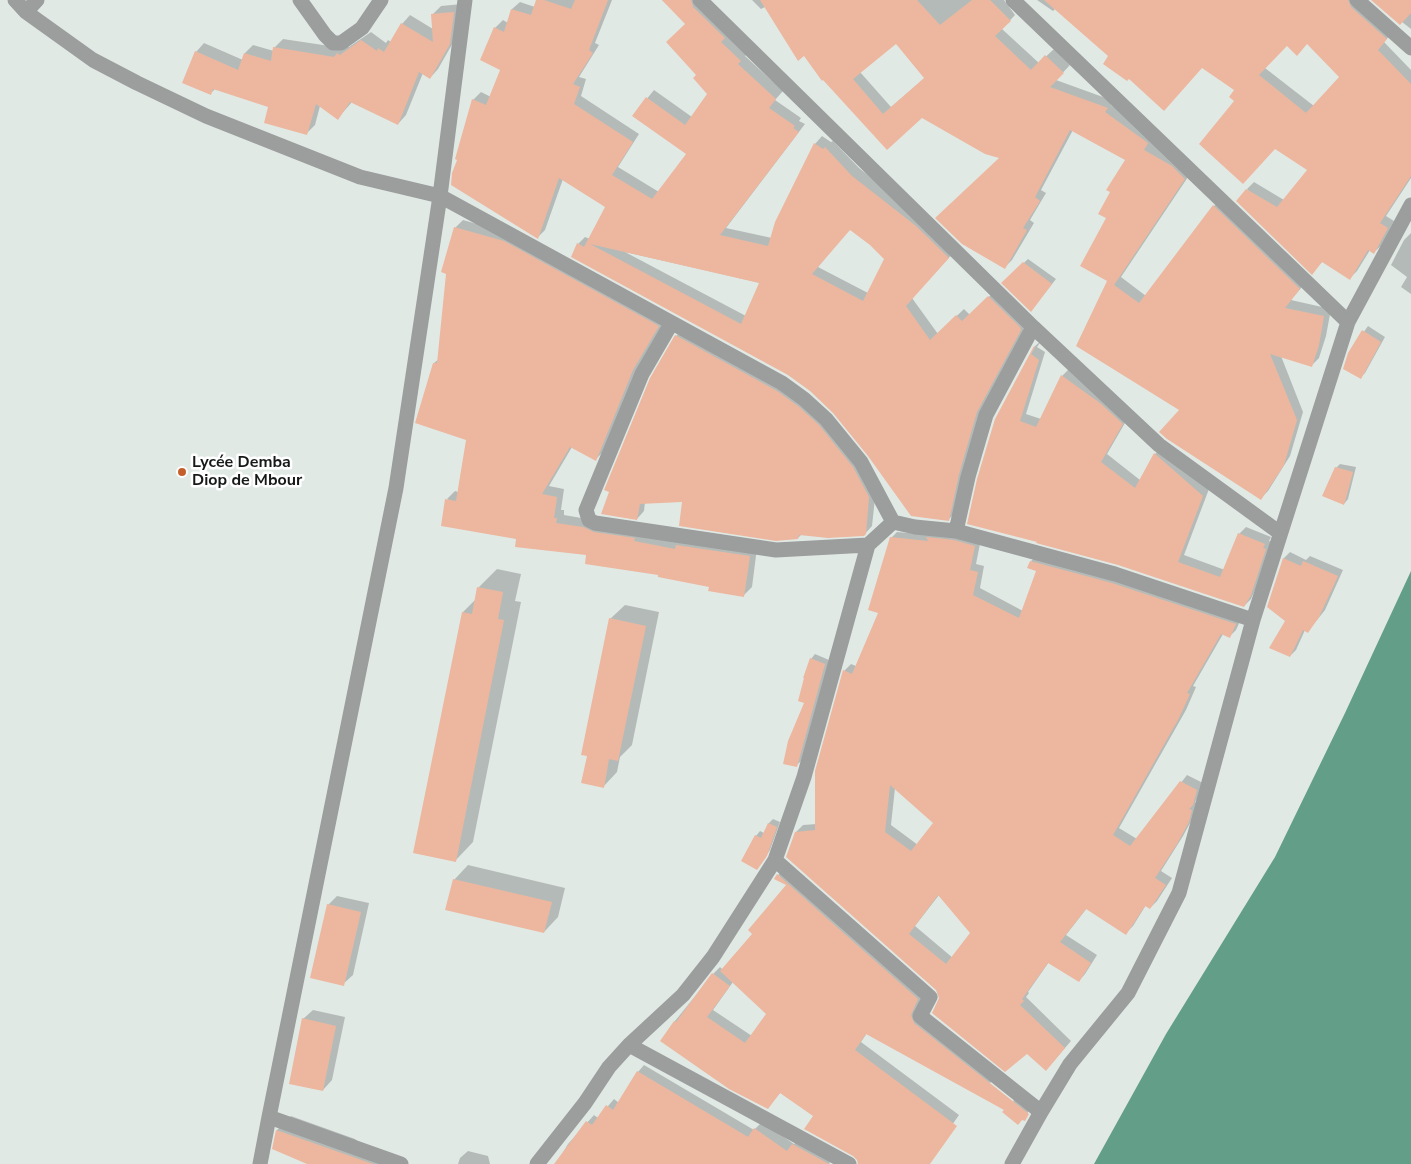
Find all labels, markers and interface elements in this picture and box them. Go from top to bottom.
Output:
place label: Lycée Demba Diop de Mbour [192,453,302,491]
marker: Lycée Demba Diop de Mbour [176,466,188,478]

